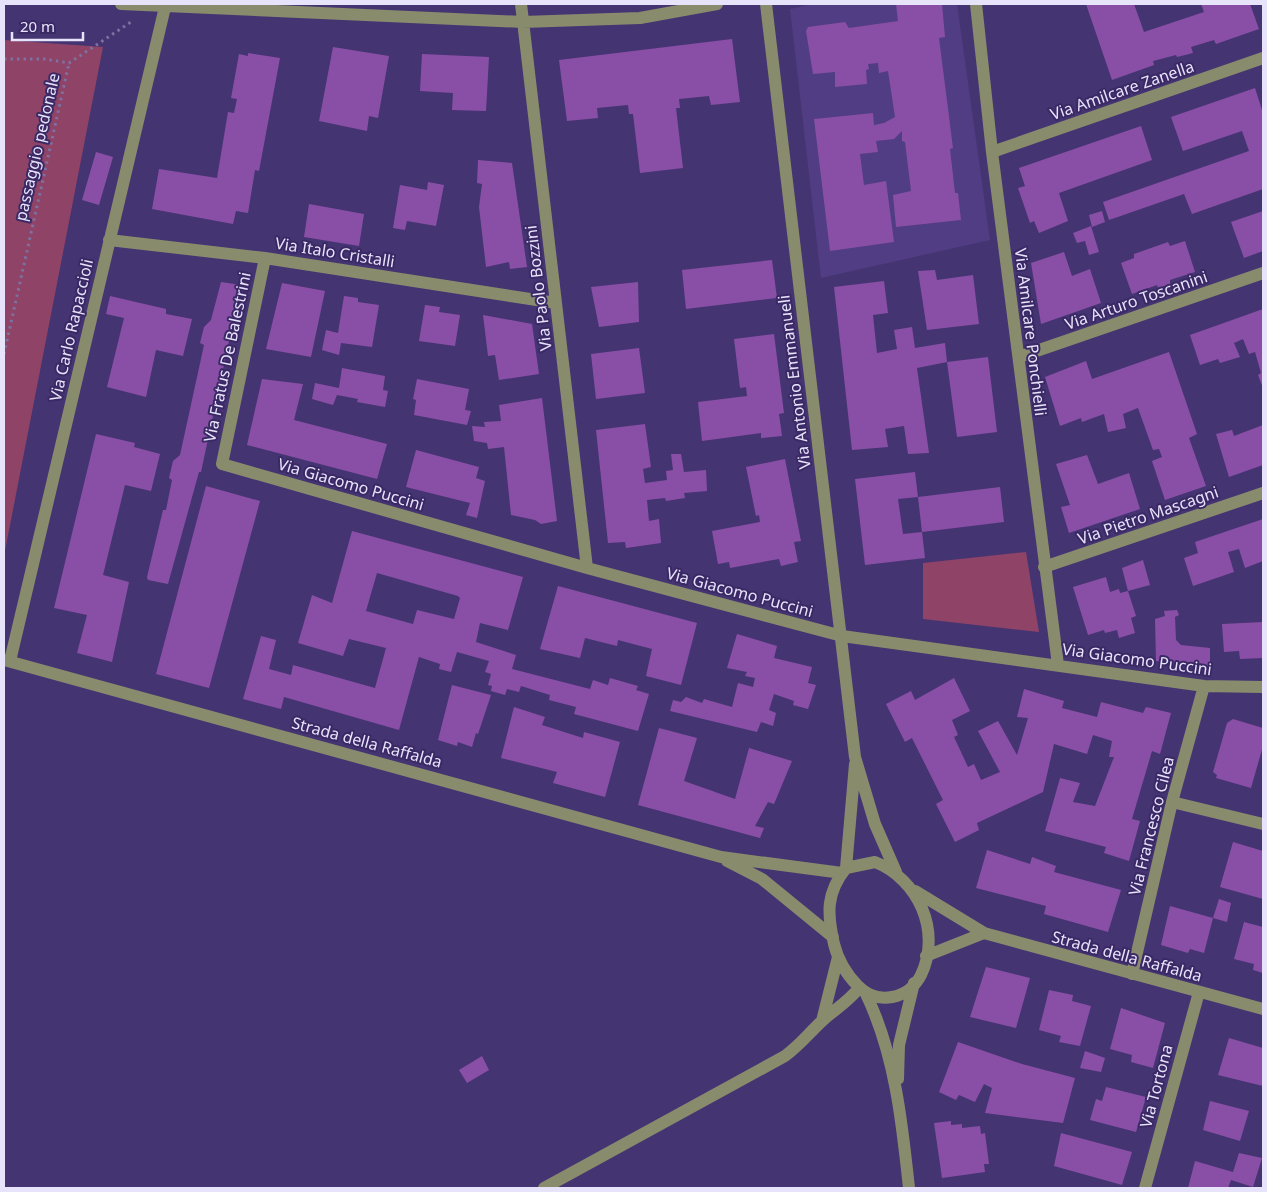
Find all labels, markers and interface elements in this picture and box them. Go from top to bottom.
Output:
scale bar [12,10,84,42]
text: 20 m [20,16,55,36]
street label: Via Amilcare Zanella [1047,55,1197,125]
street label: passaggio pedonale [9,71,65,223]
street label: Via Paolo Bozzini [519,224,557,352]
street label: Via Italo Cristalli [274,232,396,272]
street label: Via Amilcare Ponchielli [1010,247,1052,417]
street label: Via Carlo Rapaccioli [44,257,98,403]
street label: Via Arturo Toscanini [1062,265,1210,335]
street label: Via Fratus De Balestrini [198,270,256,444]
street label: Via Antonio Emmanueli [772,294,816,470]
street label: Via Giacomo Puccini [275,453,427,515]
street label: Via Pietro Mascagni [1075,481,1221,549]
street label: Via Giacomo Puccini [664,562,816,622]
street label: Via Giacomo Puccini [1061,638,1213,680]
street label: Strada della Raffalda [289,711,445,773]
street label: Via Francesco Cilea [1123,754,1179,898]
street label: Strada della Raffalda [1049,925,1205,987]
street label: Via Tortona [1134,1042,1178,1130]

